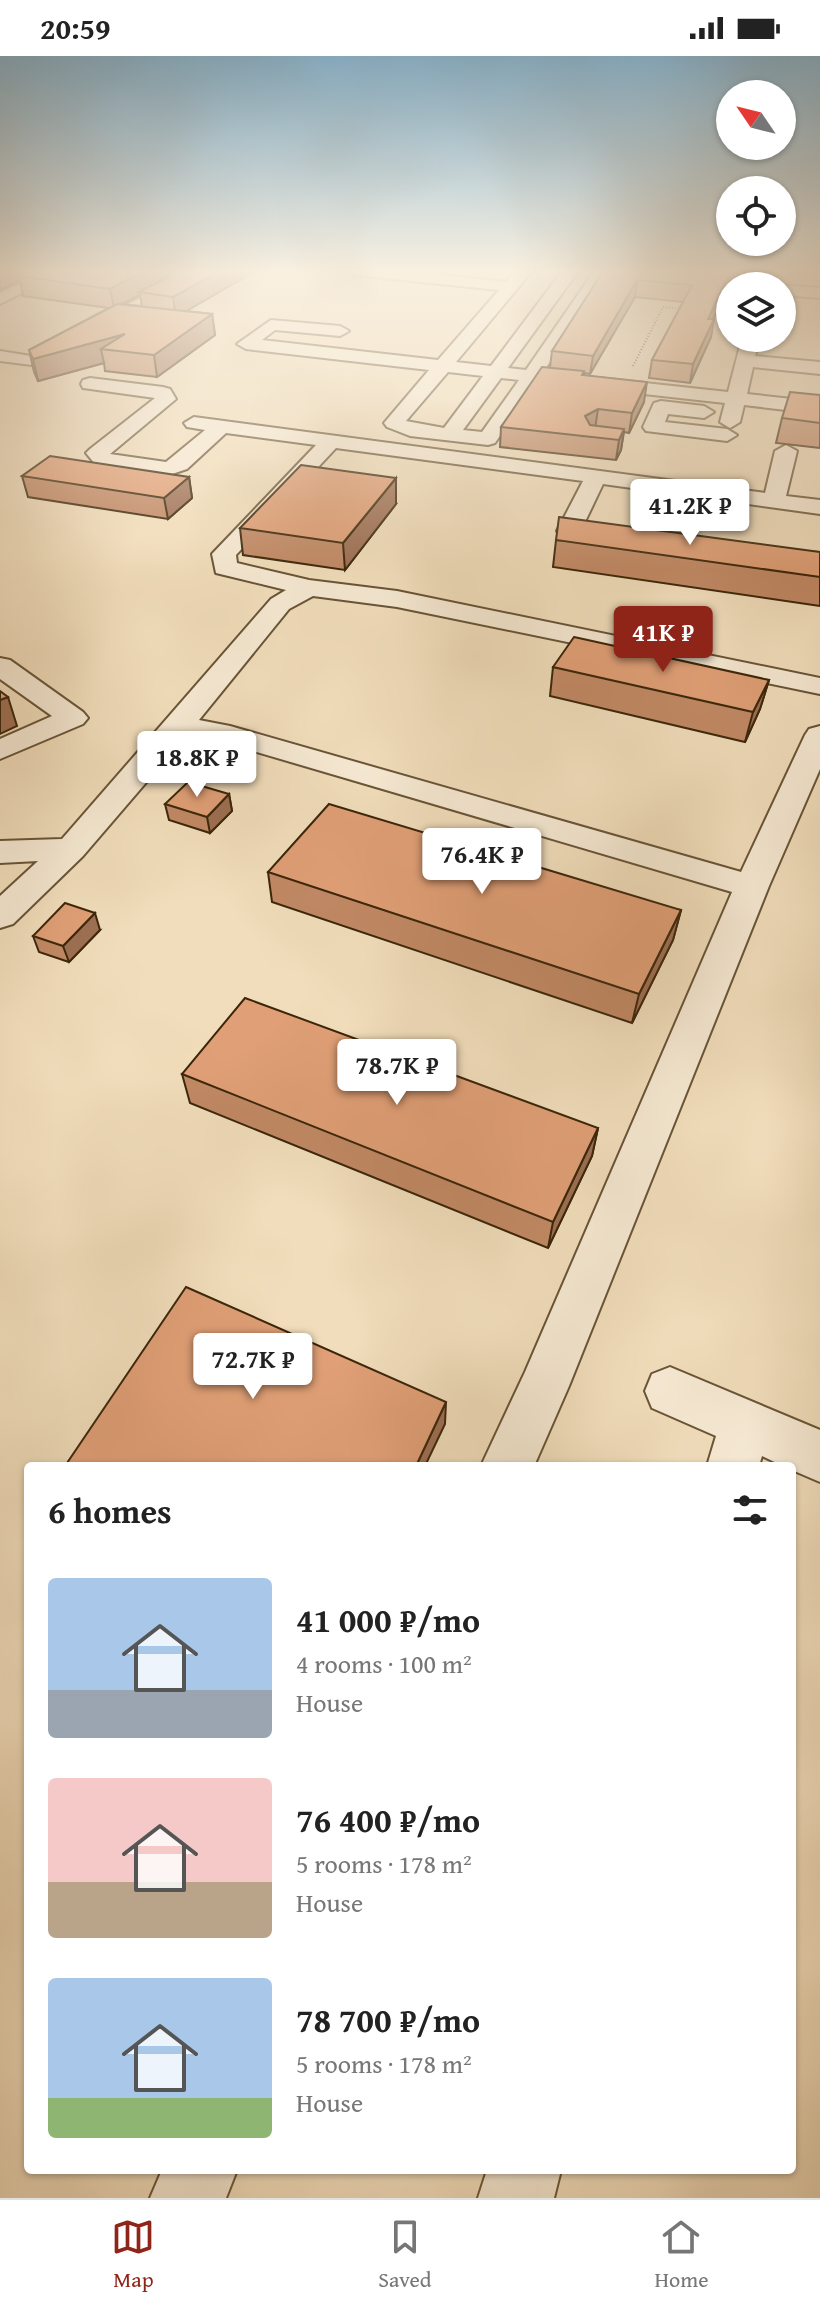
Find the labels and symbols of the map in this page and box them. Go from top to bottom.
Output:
north arrow [716,80,796,160]
pin: 41.2K ₽ [616,479,764,547]
pin: 41K ₽ [607,606,719,674]
pin: 18.8K ₽ [123,731,271,799]
pin: 76.4K ₽ [408,828,556,896]
pin: 78.7K ₽ [323,1039,471,1107]
pin: 72.7K ₽ [179,1333,327,1401]

